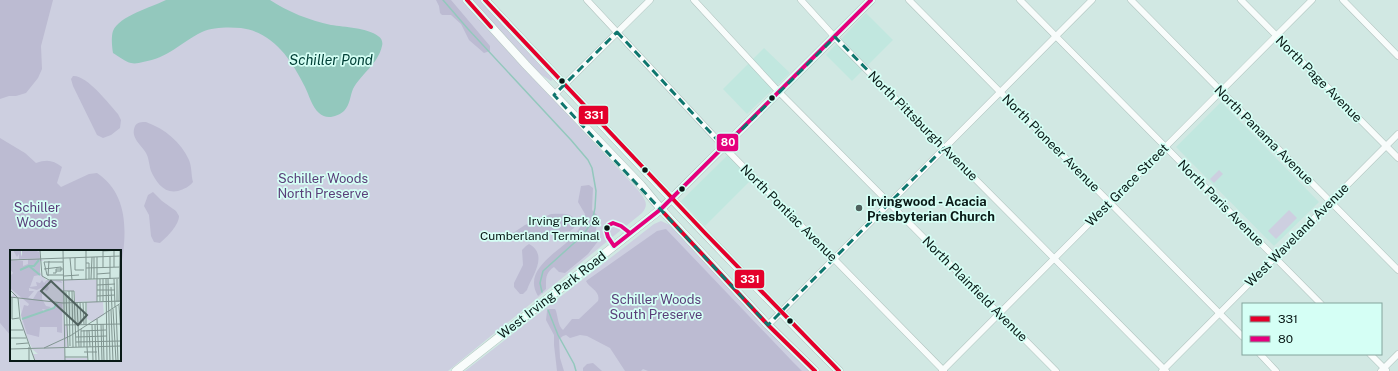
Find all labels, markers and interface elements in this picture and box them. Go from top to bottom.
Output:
street label: North Page Avenue [1273,33,1365,125]
water label: Schiller Pond [289,52,373,68]
street label: North Pittsburgh Avenue [865,68,981,184]
unlabelled marker [557,76,567,86]
street label: North Panama Avenue [1211,82,1317,188]
street label: North Pioneer Avenue [999,91,1103,195]
unlabelled marker [767,93,777,103]
line badge: 331 [578,105,609,125]
text: 331 [584,109,604,121]
line badge: 80 [716,133,739,152]
text: 80 [721,136,735,148]
street label: West Grace Street [1083,141,1171,229]
street label: North Paris Avenue [1175,157,1267,249]
street label: North Pontiac Avenue [738,162,840,264]
unlabelled marker [640,165,650,175]
park label: Schiller Woods North Preserve [277,171,369,201]
street label: West Waveland Avenue [1242,180,1352,290]
unlabelled marker [677,184,687,194]
place label: Irvingwood - Acacia Presbyterian Church [867,194,995,224]
park label: Schiller Woods [14,200,60,230]
marker: Irvingwood - Acacia Presbyterian Church [854,203,864,213]
place label: Irving Park & Cumberland Terminal [480,214,600,243]
marker: Irving Park & Cumberland Terminal [602,223,612,233]
street label: North Plainfield Avenue [919,233,1031,345]
street label: West Irving Park Road [495,248,609,342]
inset map [10,250,121,361]
line badge: 331 [734,269,765,289]
text: 331 [740,273,760,285]
park label: Schiller Woods South Preserve [610,292,702,322]
legend [1242,303,1382,355]
text: 331 [1278,312,1298,326]
unlabelled marker [785,316,795,326]
text: 80 [1278,332,1293,346]

